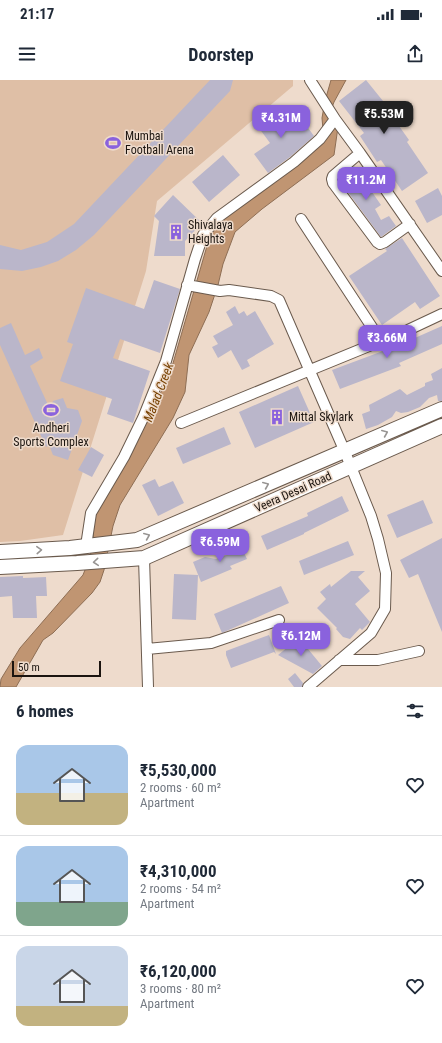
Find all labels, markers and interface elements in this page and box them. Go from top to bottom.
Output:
text: 21:17 [20,5,54,23]
icon: menu [16,43,38,65]
icon: share [404,43,426,65]
text: Doorstep [188,44,254,65]
pin: ₹5.53M [351,101,417,135]
pin: ₹4.31M [248,105,314,139]
text: ₹5.53M [364,106,404,121]
text: ₹4.31M [261,110,301,125]
place label: Mumbai Football Arena [125,129,194,157]
sports icon: Mumbai Football Arena [104,134,122,152]
pin: ₹11.2M [333,167,399,201]
text: ₹11.2M [346,172,386,187]
place label: Shivalaya Heights [188,218,233,246]
building icon: Shivalaya Heights [167,223,185,241]
pin: ₹3.66M [354,325,420,359]
text: ₹3.66M [367,330,407,345]
water label: Malad Creek [140,360,177,424]
sports icon: Andheri Sports Complex [42,401,60,419]
building icon: Mittal Skylark [268,408,286,426]
place label: Mittal Skylark [289,410,354,424]
place label: Andheri Sports Complex [13,421,89,449]
one-way arrow [381,430,389,438]
street label: Veera Desai Road [252,469,334,515]
one-way arrow [262,481,269,489]
pin: ₹6.59M [187,529,253,563]
one-way arrow [142,533,150,541]
text: ₹6.59M [200,534,240,549]
one-way arrow [36,546,42,554]
one-way arrow [93,557,99,566]
pin: ₹6.12M [268,623,334,657]
text: ₹6.12M [281,628,321,643]
scale bar [12,659,101,678]
text: 50 m [18,661,40,674]
icon: filters [404,700,426,722]
text: 6 homes [16,701,74,721]
text: ₹5,530,000 [140,760,217,780]
icon: home [48,761,96,809]
icon: heart [404,774,426,796]
text: 2 rooms · 60 m² [140,780,221,795]
text: Apartment [140,795,194,810]
text: ₹4,310,000 [140,861,217,881]
icon: home [48,862,96,910]
icon: heart [404,875,426,897]
text: 2 rooms · 54 m² [140,881,221,896]
text: Apartment [140,896,194,911]
text: ₹6,120,000 [140,961,217,981]
icon: home [48,962,96,1010]
icon: heart [404,975,426,997]
text: 3 rooms · 80 m² [140,981,221,996]
text: Apartment [140,996,194,1011]

